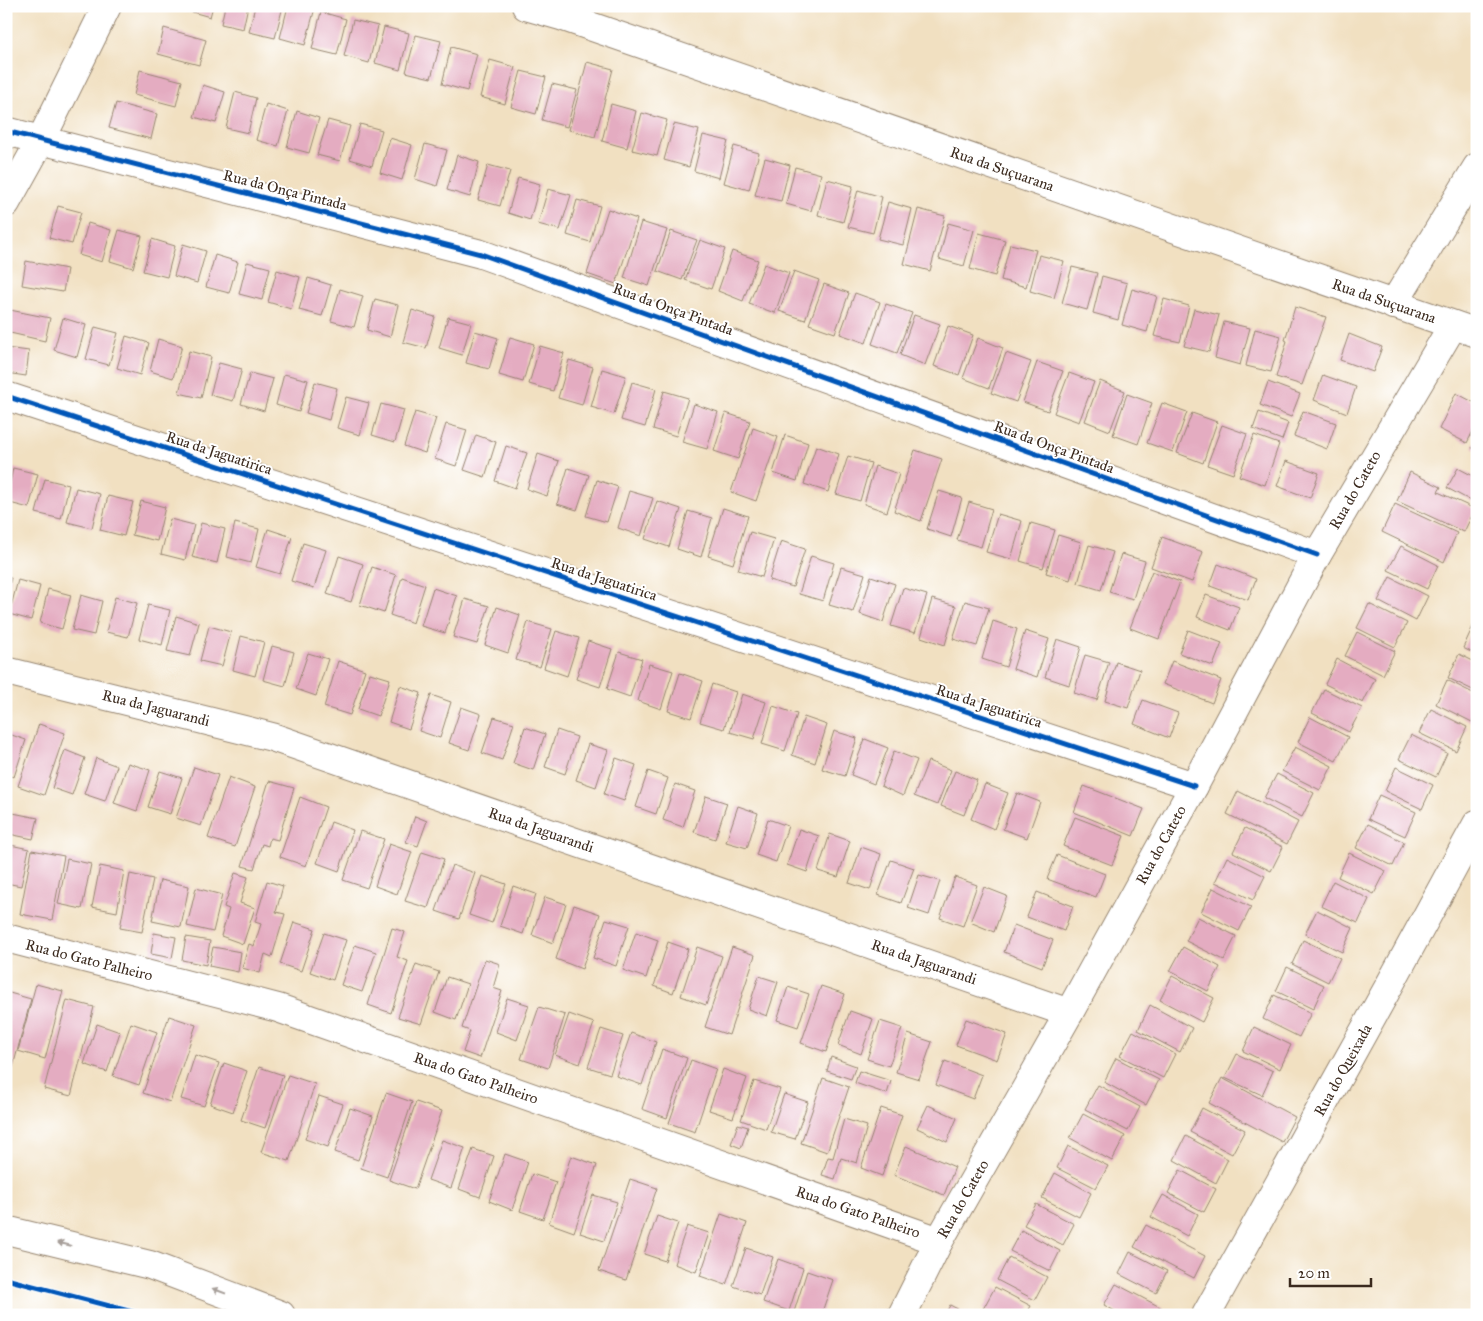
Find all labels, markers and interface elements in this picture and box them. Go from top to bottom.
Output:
street label: Rua da Suçuarana [948,143,1057,195]
street label: Rua da Onça Pintada [221,166,349,214]
street label: Rua da Suçuarana [1330,275,1439,327]
street label: Rua da Onça Pintada [610,279,736,339]
street label: Rua da Onça Pintada [991,417,1117,477]
street label: Rua da Jaguatirica [163,427,275,480]
street label: Rua do Cateto [1325,447,1385,532]
street label: Rua da Jaguatirica [548,553,660,606]
street label: Rua da Jaguatirica [933,680,1045,733]
street label: Rua da Jaguarandi [100,686,212,731]
street label: Rua do Cateto [1132,802,1190,888]
street label: Rua da Jaguarandi [486,804,596,857]
street label: Rua do Gato Palheiro [23,935,155,985]
street label: Rua da Jaguarandi [869,936,979,989]
street label: Rua do Queixada [1310,1020,1376,1119]
street label: Rua do Gato Palheiro [411,1048,541,1108]
street label: Rua do Cateto [933,1156,993,1241]
street label: Rua do Gato Palheiro [793,1182,923,1242]
one-way arrow [57,1240,72,1248]
scale bar [1290,1256,1372,1288]
text: 20 m [1298,1264,1330,1282]
one-way arrow [211,1287,226,1295]

